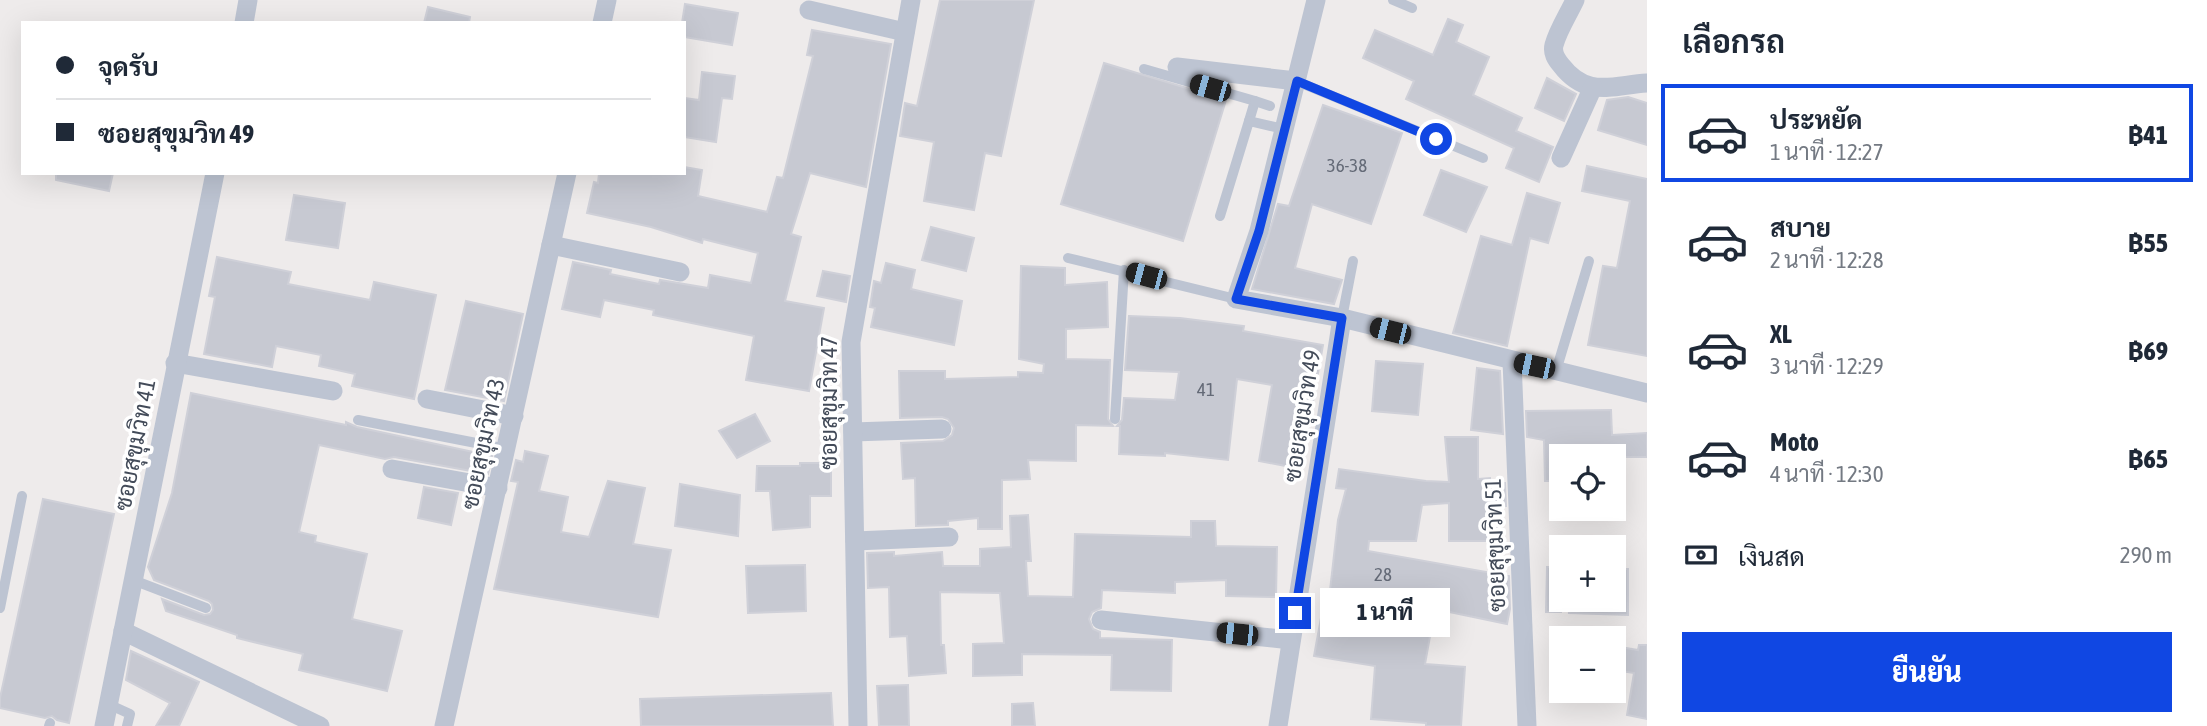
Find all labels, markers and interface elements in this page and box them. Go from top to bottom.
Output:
text: เลือกรถ [1682,23,1785,60]
text: จุดรับ [98,52,159,82]
car [1187,72,1234,104]
icon: car [1686,102,1749,165]
text: ประหยัด [1770,105,1863,135]
text: ซอยสุขุมวิท 49 [98,119,254,149]
text: ฿41 [2128,120,2168,150]
route start [1420,123,1452,155]
text: 1 นาที · 12:27 [1770,139,1883,165]
house number: 36-38 [1327,154,1367,176]
icon: car [1686,210,1749,273]
text: สบาย [1770,213,1831,243]
text: ฿55 [2128,228,2168,258]
text: 2 นาที · 12:28 [1770,247,1883,273]
car [1123,260,1170,292]
car [1368,316,1413,346]
icon: car [1686,318,1749,381]
text: XL [1770,319,1792,349]
street label: ซอยสุขุมวิท 47 [815,336,845,470]
text: ฿69 [2128,336,2168,366]
street label: ซอยสุขุมวิท 49 [1278,348,1328,484]
car [1512,351,1557,381]
text: 3 นาที · 12:29 [1770,353,1883,379]
street label: ซอยสุขุมวิท 43 [455,376,513,513]
street label: ซอยสุขุมวิท 41 [109,377,163,514]
house number: 41 [1197,378,1215,400]
icon: car [1686,426,1749,489]
text: Moto [1770,427,1819,457]
map controls [1549,444,1626,703]
button: locate [1549,444,1626,521]
text: ฿65 [2128,444,2168,474]
text: 4 นาที · 12:30 [1770,461,1883,487]
street label: ซอยสุขุมวิท 51 [1479,478,1513,612]
button: + [1549,535,1626,612]
icon: cash [1682,536,1720,574]
text: เงินสด [1738,542,1805,572]
text: 290 m [2120,542,2172,568]
house number: 28 [1374,563,1392,585]
callout: 1 นาที [1320,588,1449,638]
route end [1279,597,1311,629]
text: 1 นาที [1357,599,1413,625]
car [1216,621,1259,647]
button: − [1549,626,1626,703]
button: ยืนยัน [1682,632,2172,712]

